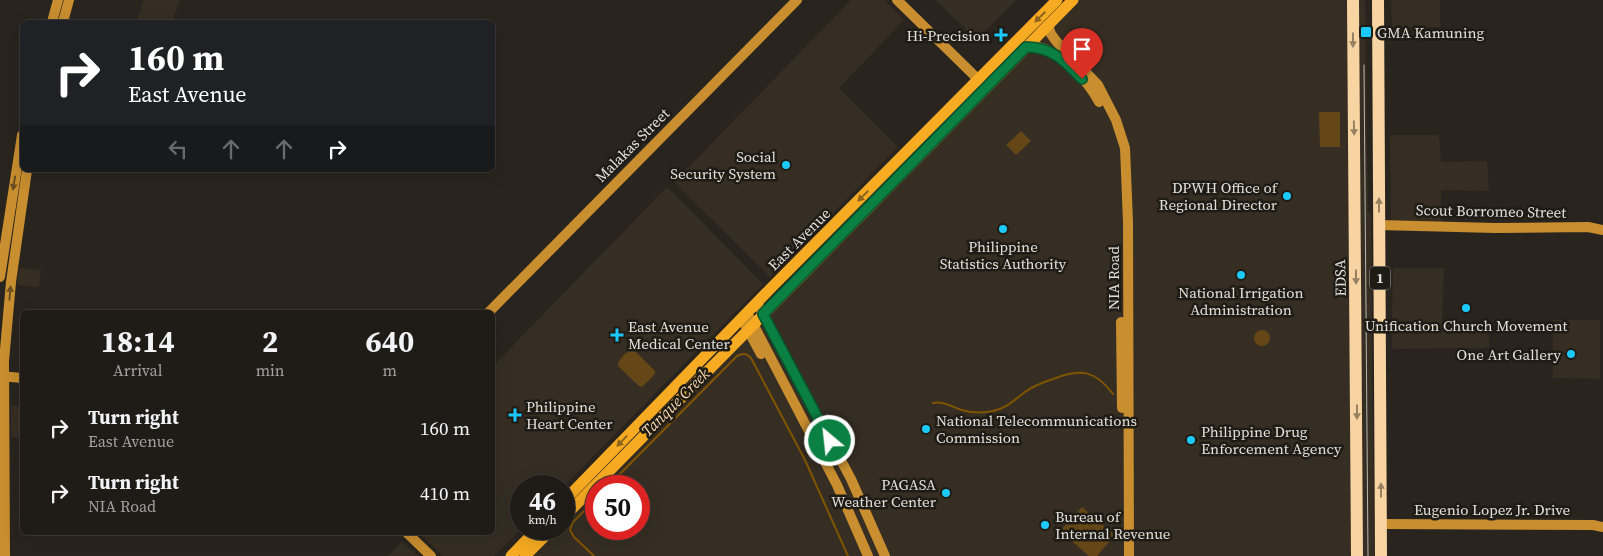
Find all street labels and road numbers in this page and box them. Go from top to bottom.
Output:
street label: Malakas Street [590,103,674,187]
street label: Scout Borromeo Street [1416,199,1566,223]
street label: East Avenue [763,203,835,275]
street label: NIA Road [1103,246,1124,310]
street label: EDSA [1329,259,1351,297]
road number: 1 [1370,266,1390,290]
street label: Eugenio Lopez Jr. Drive [1414,499,1570,520]

